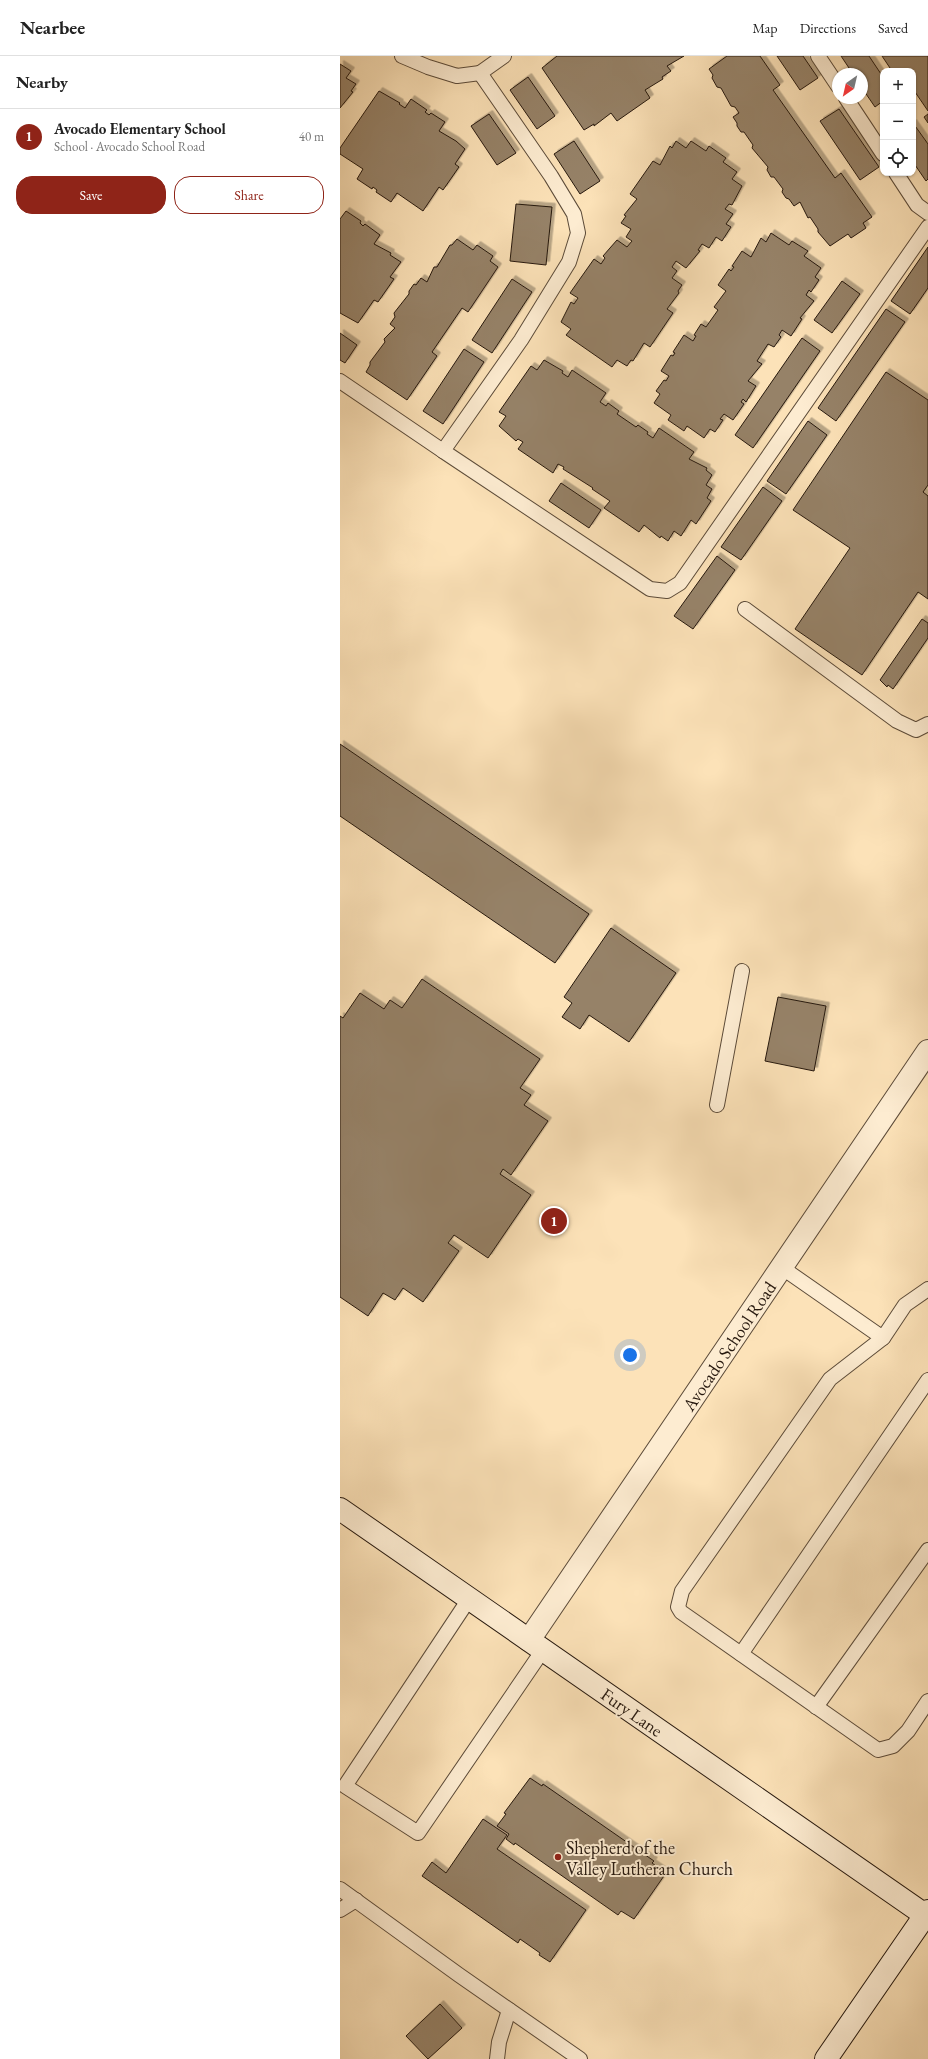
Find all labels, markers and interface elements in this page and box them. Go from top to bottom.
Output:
text: Nearbee [20,15,85,40]
text: Map [752,19,778,37]
text: Directions [800,19,856,37]
text: Saved [878,19,908,37]
north arrow [832,68,868,104]
map controls [880,68,916,176]
button: + [880,68,916,104]
text: Nearby [16,71,68,93]
button: − [880,104,916,140]
text: Avocado Elementary School [54,119,226,138]
text: 1 [26,128,32,145]
text: 40 m [299,128,324,145]
text: School · Avocado School Road [54,138,205,155]
button: locate [880,140,916,176]
button: Save [16,176,166,214]
button: Share [174,176,324,214]
pin: 1 [541,1206,567,1236]
street label: Avocado School Road [677,1276,781,1416]
your location [620,1345,640,1365]
street label: Fury Lane [597,1682,667,1742]
place label: Shepherd of the Valley Lutheran Church [566,1836,733,1880]
marker: Shepherd of the Valley Lutheran Church [553,1852,563,1862]

